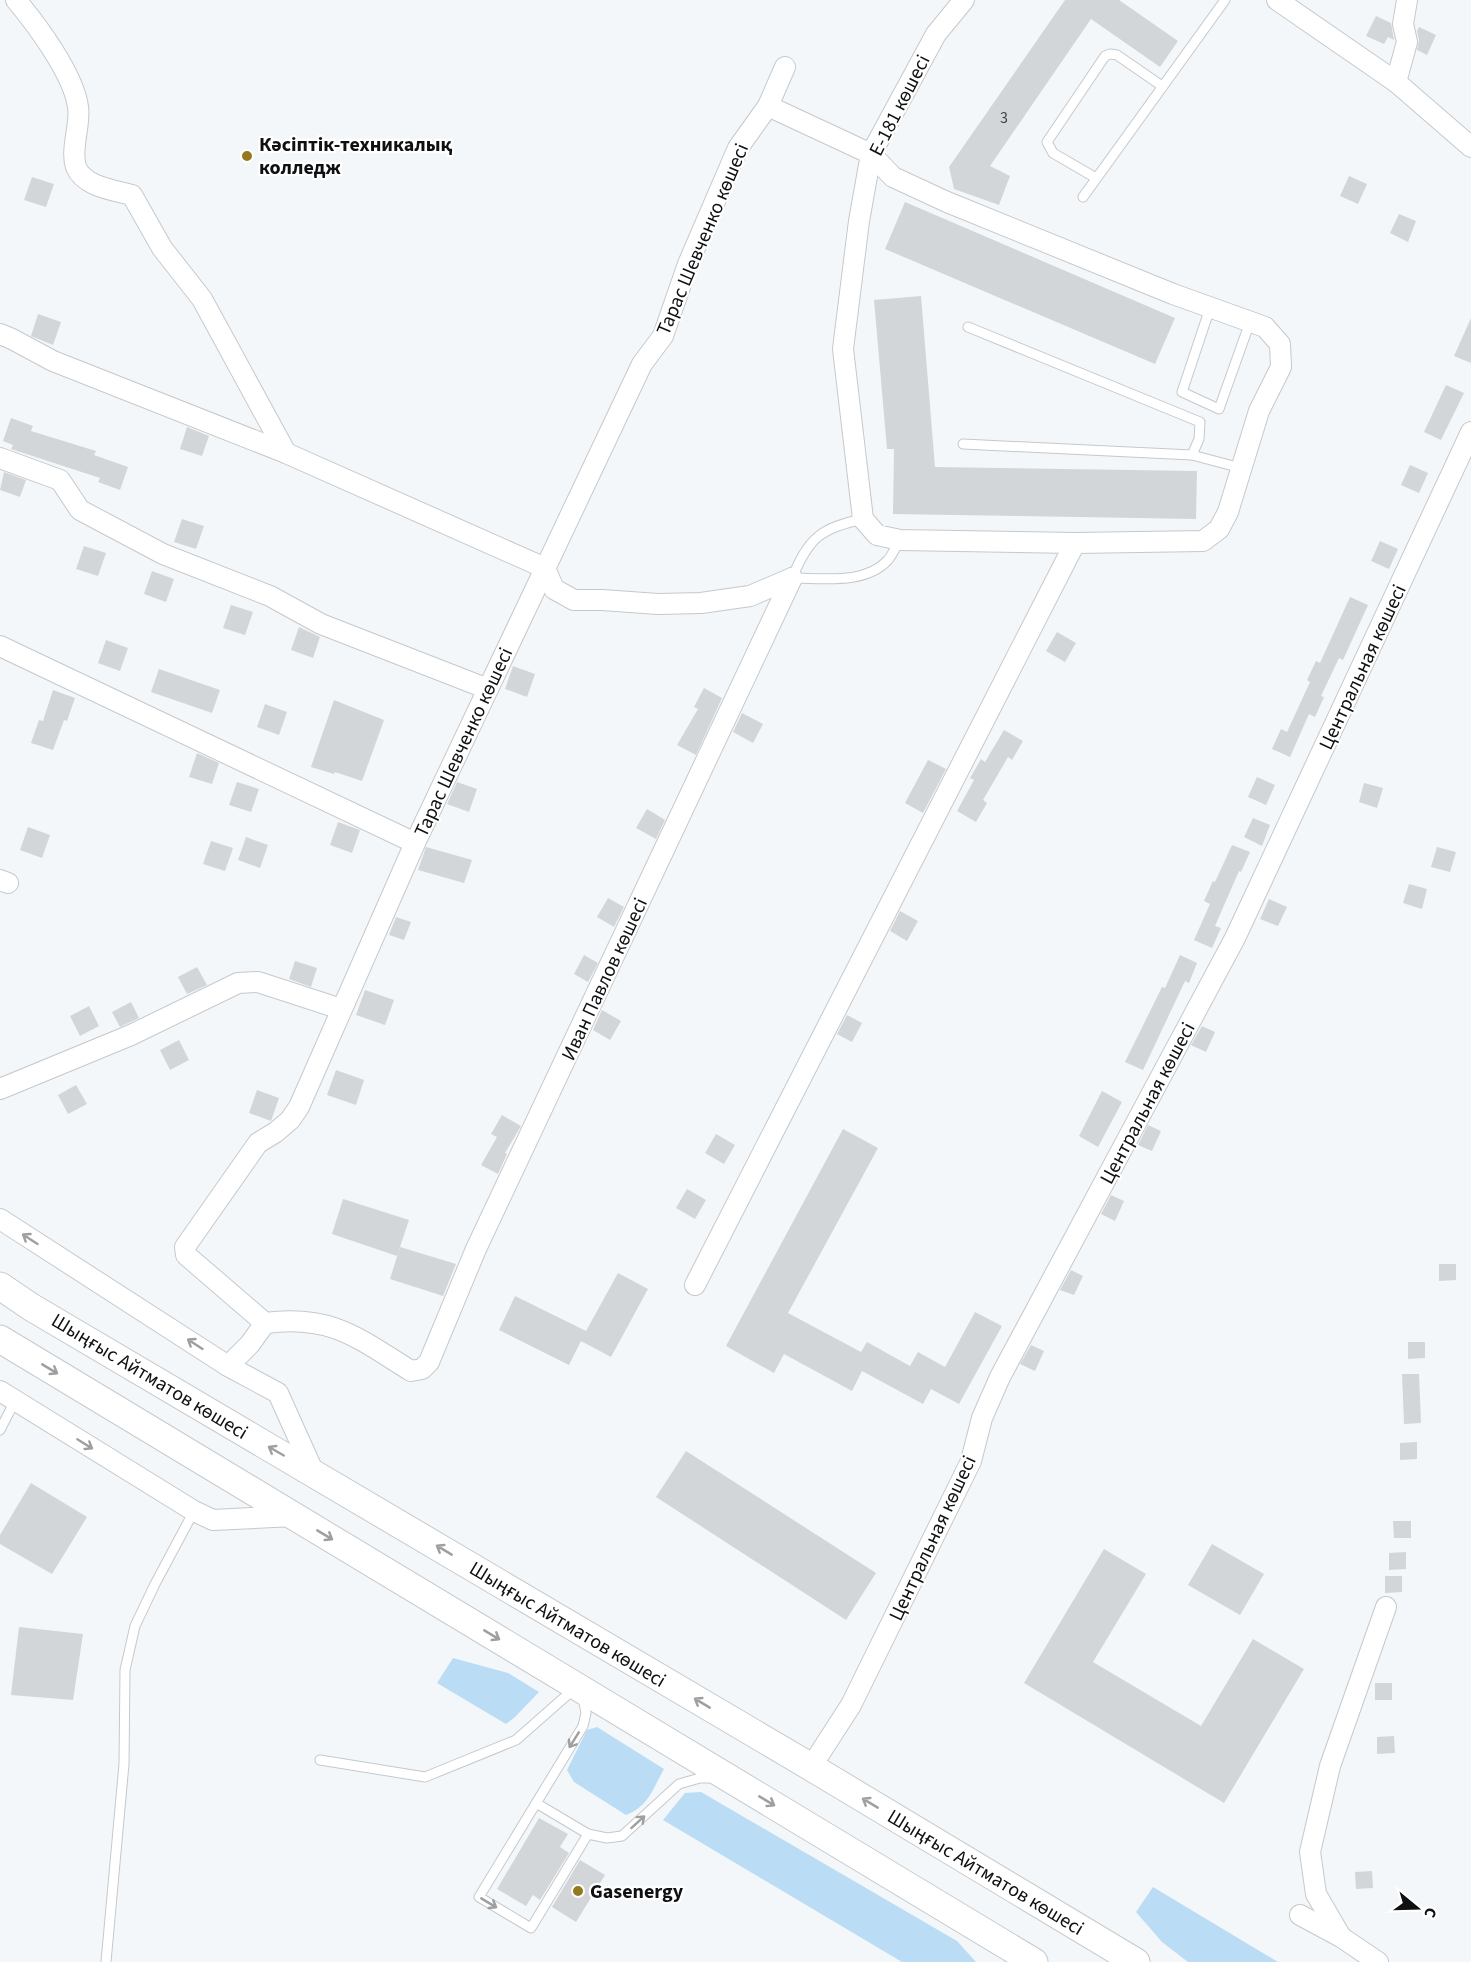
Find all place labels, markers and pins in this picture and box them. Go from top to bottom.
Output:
place label: Кәсіптік-техникалық колледж [259,131,453,182]
marker: Кәсіптік-техникалық колледж [240,149,254,163]
place label: Gasenergy [590,1878,684,1906]
marker: Gasenergy [571,1884,585,1898]

